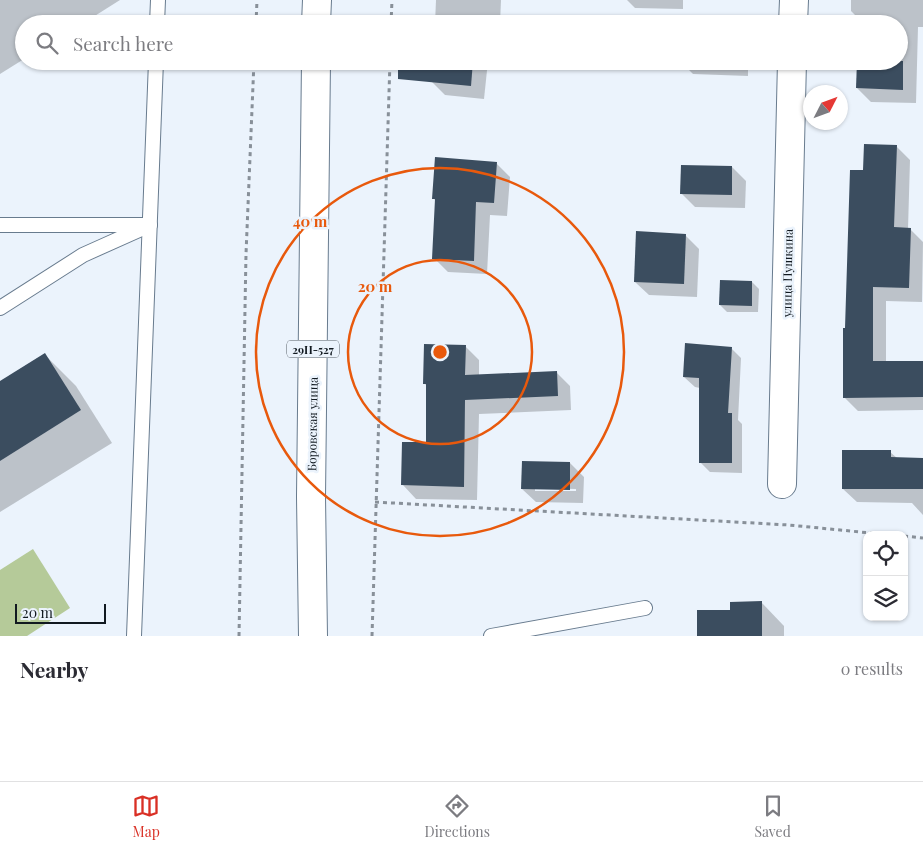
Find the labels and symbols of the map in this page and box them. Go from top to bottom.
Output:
north arrow [803,85,848,130]
text: 40 m [293,211,328,231]
street label: улица Пушкина [778,229,796,318]
text: 20 m [358,276,393,296]
road number: 29Н-527 [287,340,339,358]
centre of rings [431,343,449,361]
street label: Боровская улица [303,377,321,471]
scale bar [15,601,106,624]

